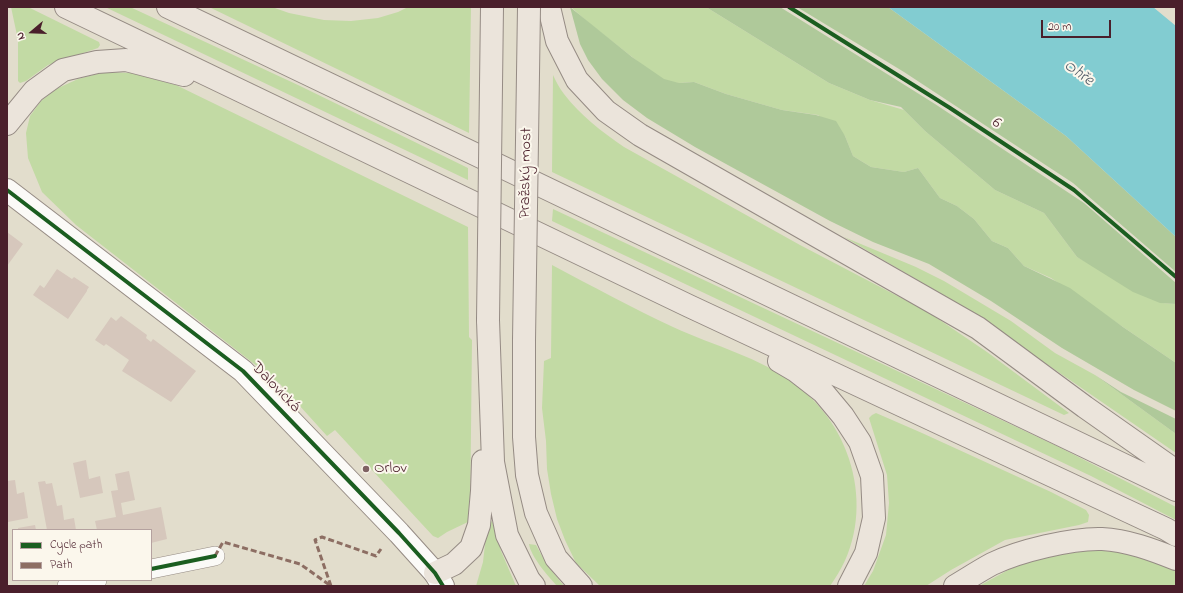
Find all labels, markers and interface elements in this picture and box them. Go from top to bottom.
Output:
north arrow [12,12,52,52]
scale bar [1043,12,1113,38]
text: 20 m [1048,18,1071,36]
text: N [12,30,29,42]
water label: Ohře [1059,56,1097,92]
street label: 6 [988,114,1004,134]
street label: Pražský most [517,127,537,219]
street label: Dalovická [246,359,304,417]
place label: Orlov [374,459,407,479]
marker: Orlov [361,464,371,474]
legend [12,529,152,581]
text: Cycle path [50,536,102,554]
text: Path [50,556,72,574]

